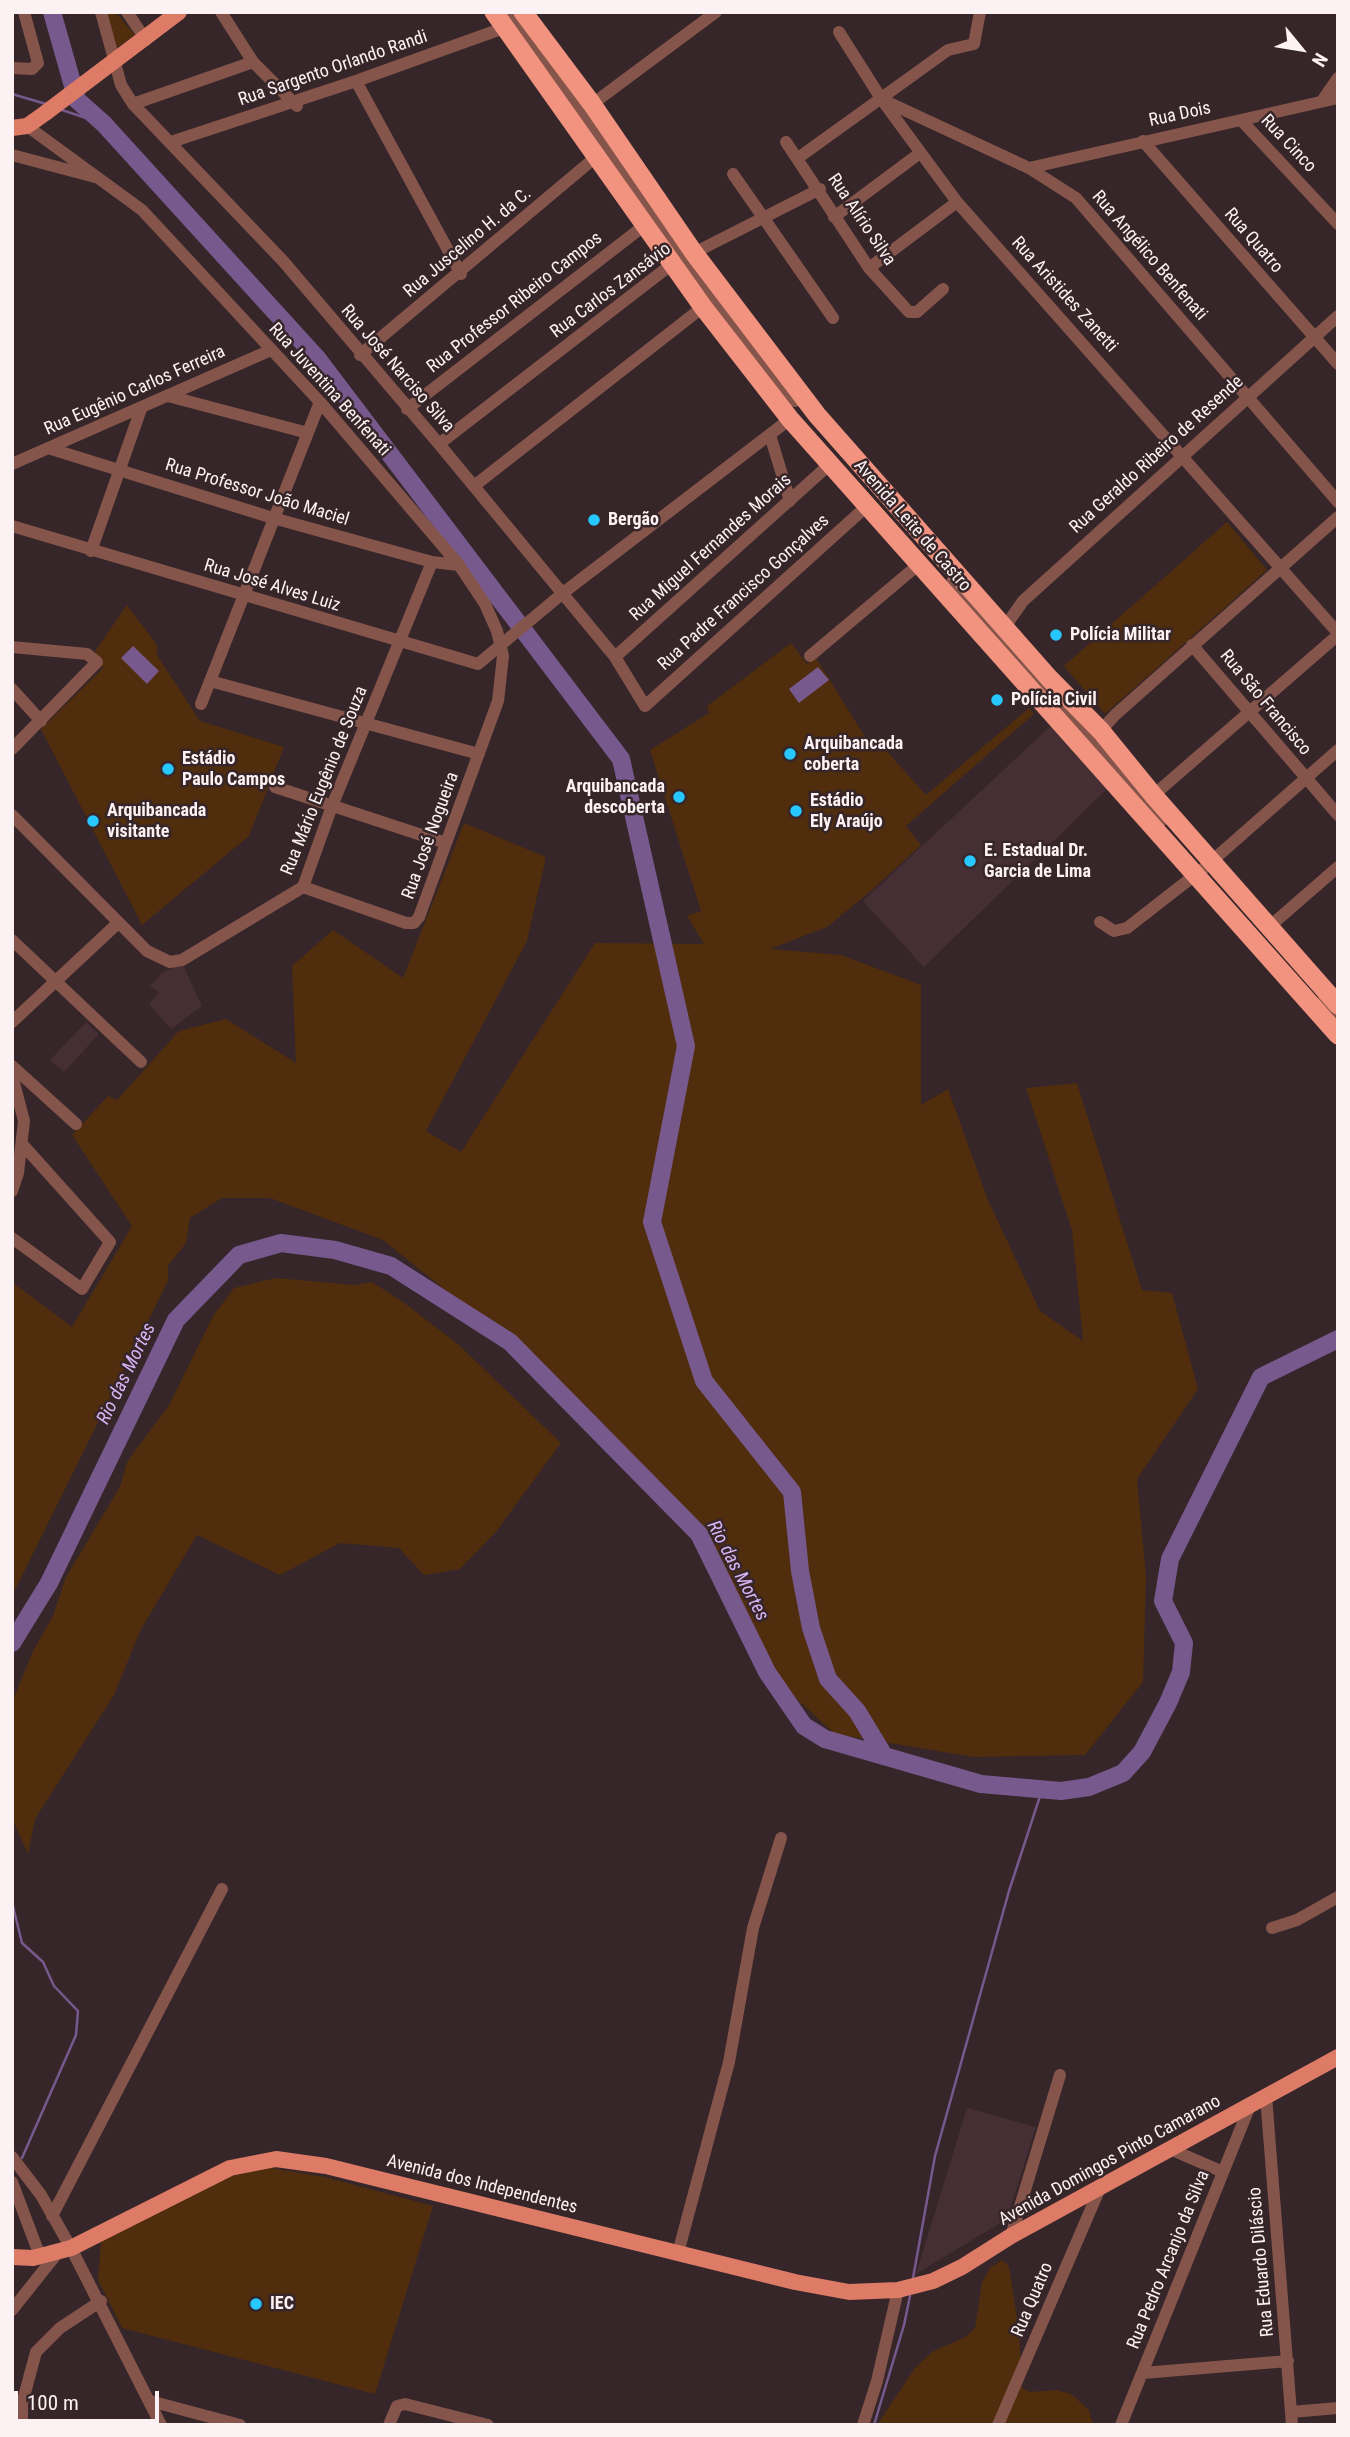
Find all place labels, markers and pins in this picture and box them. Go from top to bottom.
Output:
place label: Bergão [608,509,659,531]
marker: Bergão [586,512,602,528]
place label: Polícia Militar [1070,624,1171,646]
marker: Polícia Militar [1048,627,1064,643]
place label: Polícia Civil [1011,689,1097,711]
marker: Polícia Civil [989,692,1005,708]
place label: Arquibancada coberta [804,733,903,776]
marker: Arquibancada coberta [782,746,798,762]
place label: Estádio Paulo Campos [182,748,285,790]
marker: Estádio Paulo Campos [160,761,176,777]
place label: Arquibancada descoberta [566,776,665,818]
marker: Arquibancada descoberta [671,789,687,805]
place label: Estádio Ely Araújo [810,790,883,832]
place label: Arquibancada visitante [107,800,206,842]
marker: Estádio Ely Araújo [788,803,804,819]
marker: Arquibancada visitante [85,813,101,829]
place label: E. Estadual Dr. Garcia de Lima [984,840,1091,882]
marker: E. Estadual Dr. Garcia de Lima [962,853,978,869]
place label: IEC [270,2293,294,2315]
marker: IEC [248,2296,264,2312]

